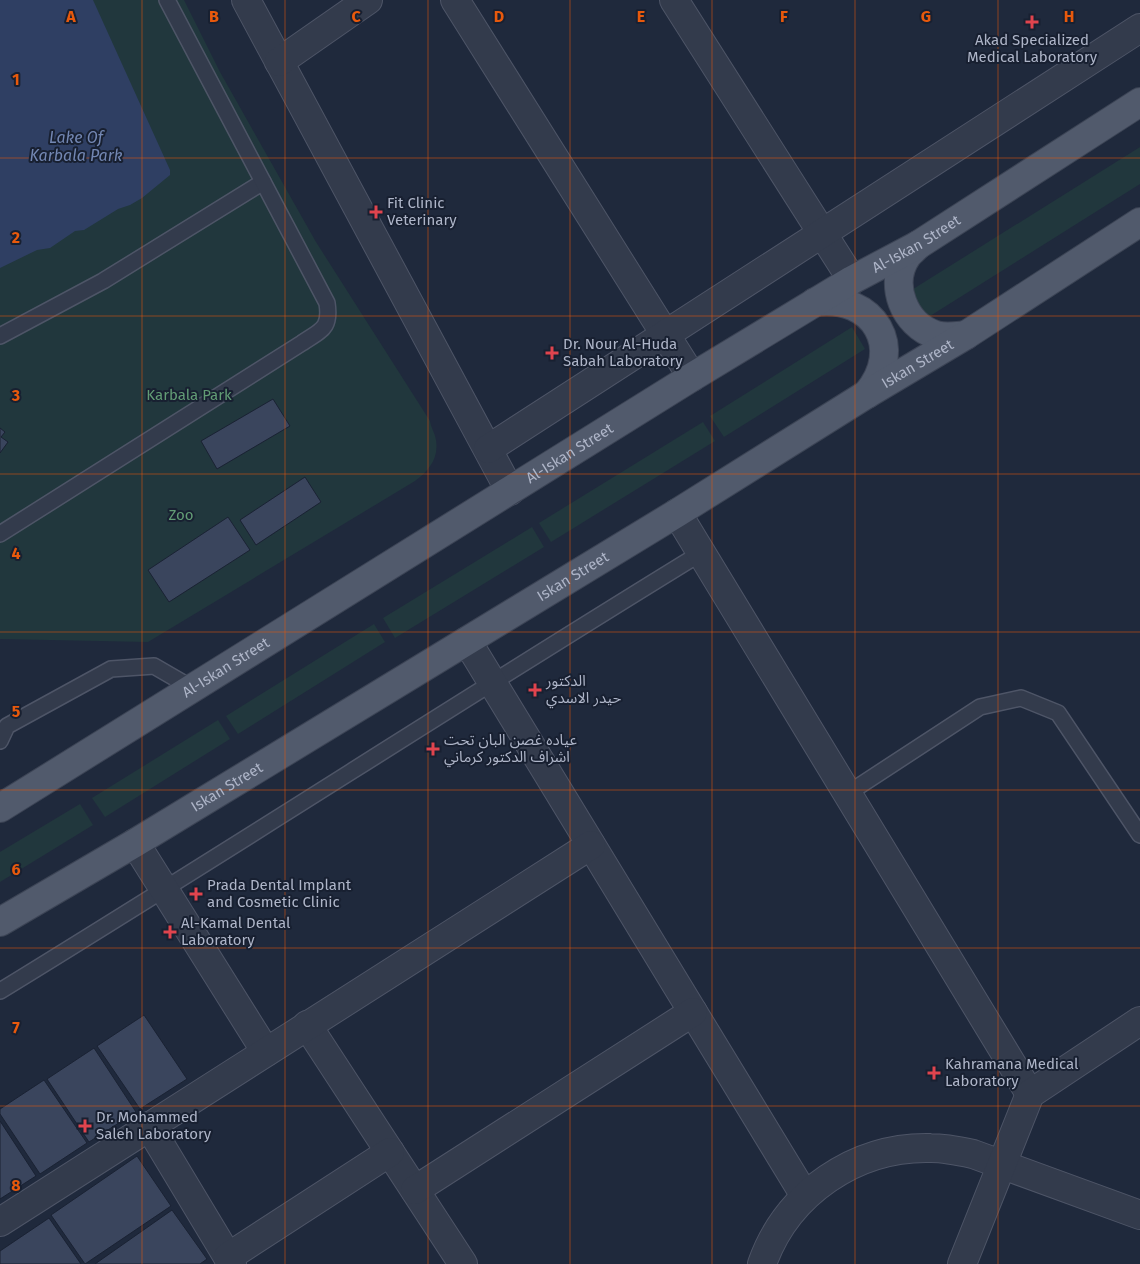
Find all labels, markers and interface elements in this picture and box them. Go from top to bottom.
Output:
text: A [65,7,76,26]
text: B [209,7,219,26]
text: C [351,7,361,26]
text: D [494,7,504,26]
text: E [637,7,645,26]
text: F [780,7,788,26]
text: G [921,7,931,26]
text: H [1064,7,1074,26]
marker: Akad Specialized Medical Laboratory [1025,15,1039,29]
place label: Akad Specialized Medical Laboratory [967,31,1098,66]
text: 1 [12,70,20,89]
water label: Lake Of Karbala Park [29,128,123,165]
place label: Fit Clinic Veterinary [387,194,457,229]
marker: Fit Clinic Veterinary [369,205,383,219]
street label: Al-Iskan Street [869,211,964,277]
text: 2 [12,228,20,247]
place label: Dr. Nour Al-Huda Sabah Laboratory [563,335,683,370]
street label: Iskan Street [878,335,957,392]
marker: Dr. Nour Al-Huda Sabah Laboratory [545,346,559,360]
text: 3 [11,386,20,405]
park label: Karbala Park [146,386,232,404]
street label: Al-Iskan Street [523,419,617,487]
park label: Zoo [168,506,194,524]
text: 4 [11,544,21,563]
street label: Iskan Street [534,547,612,605]
street label: Al-Iskan Street [179,633,273,701]
place label: الدكتور حيدر الاسدي [545,672,621,709]
marker: الدكتور حيدر الاسدي [528,683,542,697]
text: 5 [12,702,21,721]
place label: عياده غصن البان تحت اشراف الدكتور كرماني [444,731,578,768]
marker: عياده غصن البان تحت اشراف الدكتور كرماني [426,742,440,756]
street label: Iskan Street [188,758,266,816]
text: 6 [11,860,21,879]
place label: Prada Dental Implant and Cosmetic Clinic [207,876,352,911]
marker: Prada Dental Implant and Cosmetic Clinic [189,887,203,901]
place label: Al-Kamal Dental Laboratory [181,914,291,949]
marker: Al-Kamal Dental Laboratory [163,925,177,939]
text: 7 [12,1018,20,1037]
place label: Kahramana Medical Laboratory [945,1055,1079,1090]
marker: Kahramana Medical Laboratory [927,1066,941,1080]
place label: Dr. Mohammed Saleh Laboratory [96,1108,212,1143]
marker: Dr. Mohammed Saleh Laboratory [78,1119,92,1133]
text: 8 [11,1176,21,1195]

